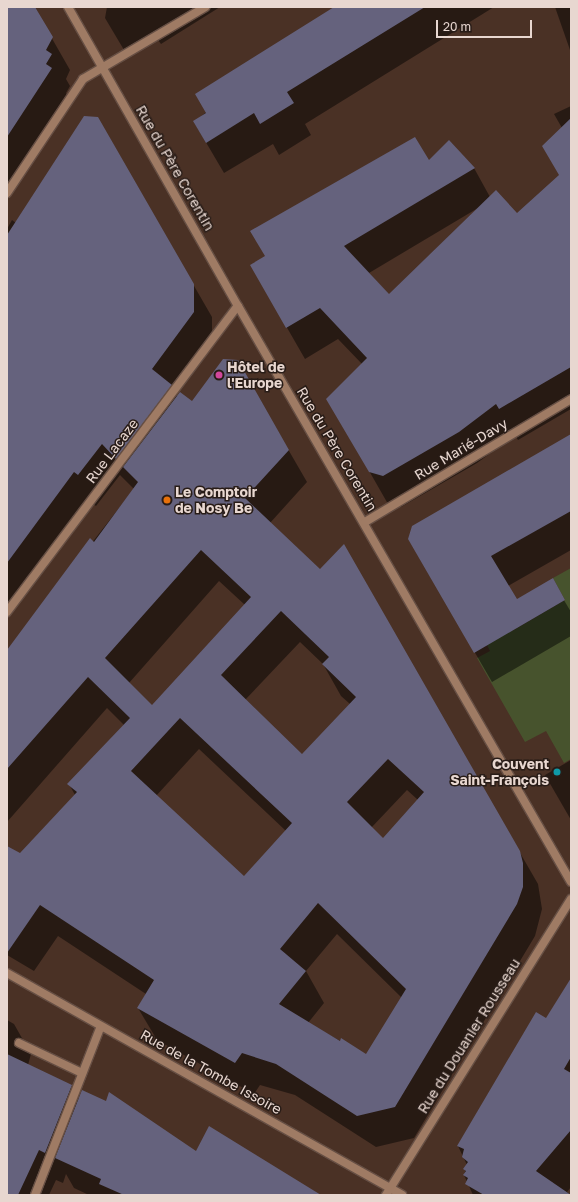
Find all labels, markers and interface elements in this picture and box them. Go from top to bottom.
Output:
scale bar [438,12,534,38]
text: 20 m [443,19,471,34]
street label: Rue du Père Corentin [132,102,218,234]
place label: Hôtel de l'Europe [227,359,285,392]
marker: Hôtel de l'Europe [214,370,224,380]
street label: Rue du Père Corentin [293,384,381,514]
street label: Rue Marié-Davy [411,415,511,483]
street label: Rue Lacaze [82,416,142,486]
place label: Le Comptoir de Nosy Be [175,484,257,516]
marker: Le Comptoir de Nosy Be [162,495,172,505]
place label: Couvent Saint-François [450,756,549,788]
marker: Couvent Saint-François [552,767,562,777]
street label: Rue du Douanier Rousseau [414,955,524,1117]
street label: Rue de la Tombe Issoire [138,1026,284,1118]

